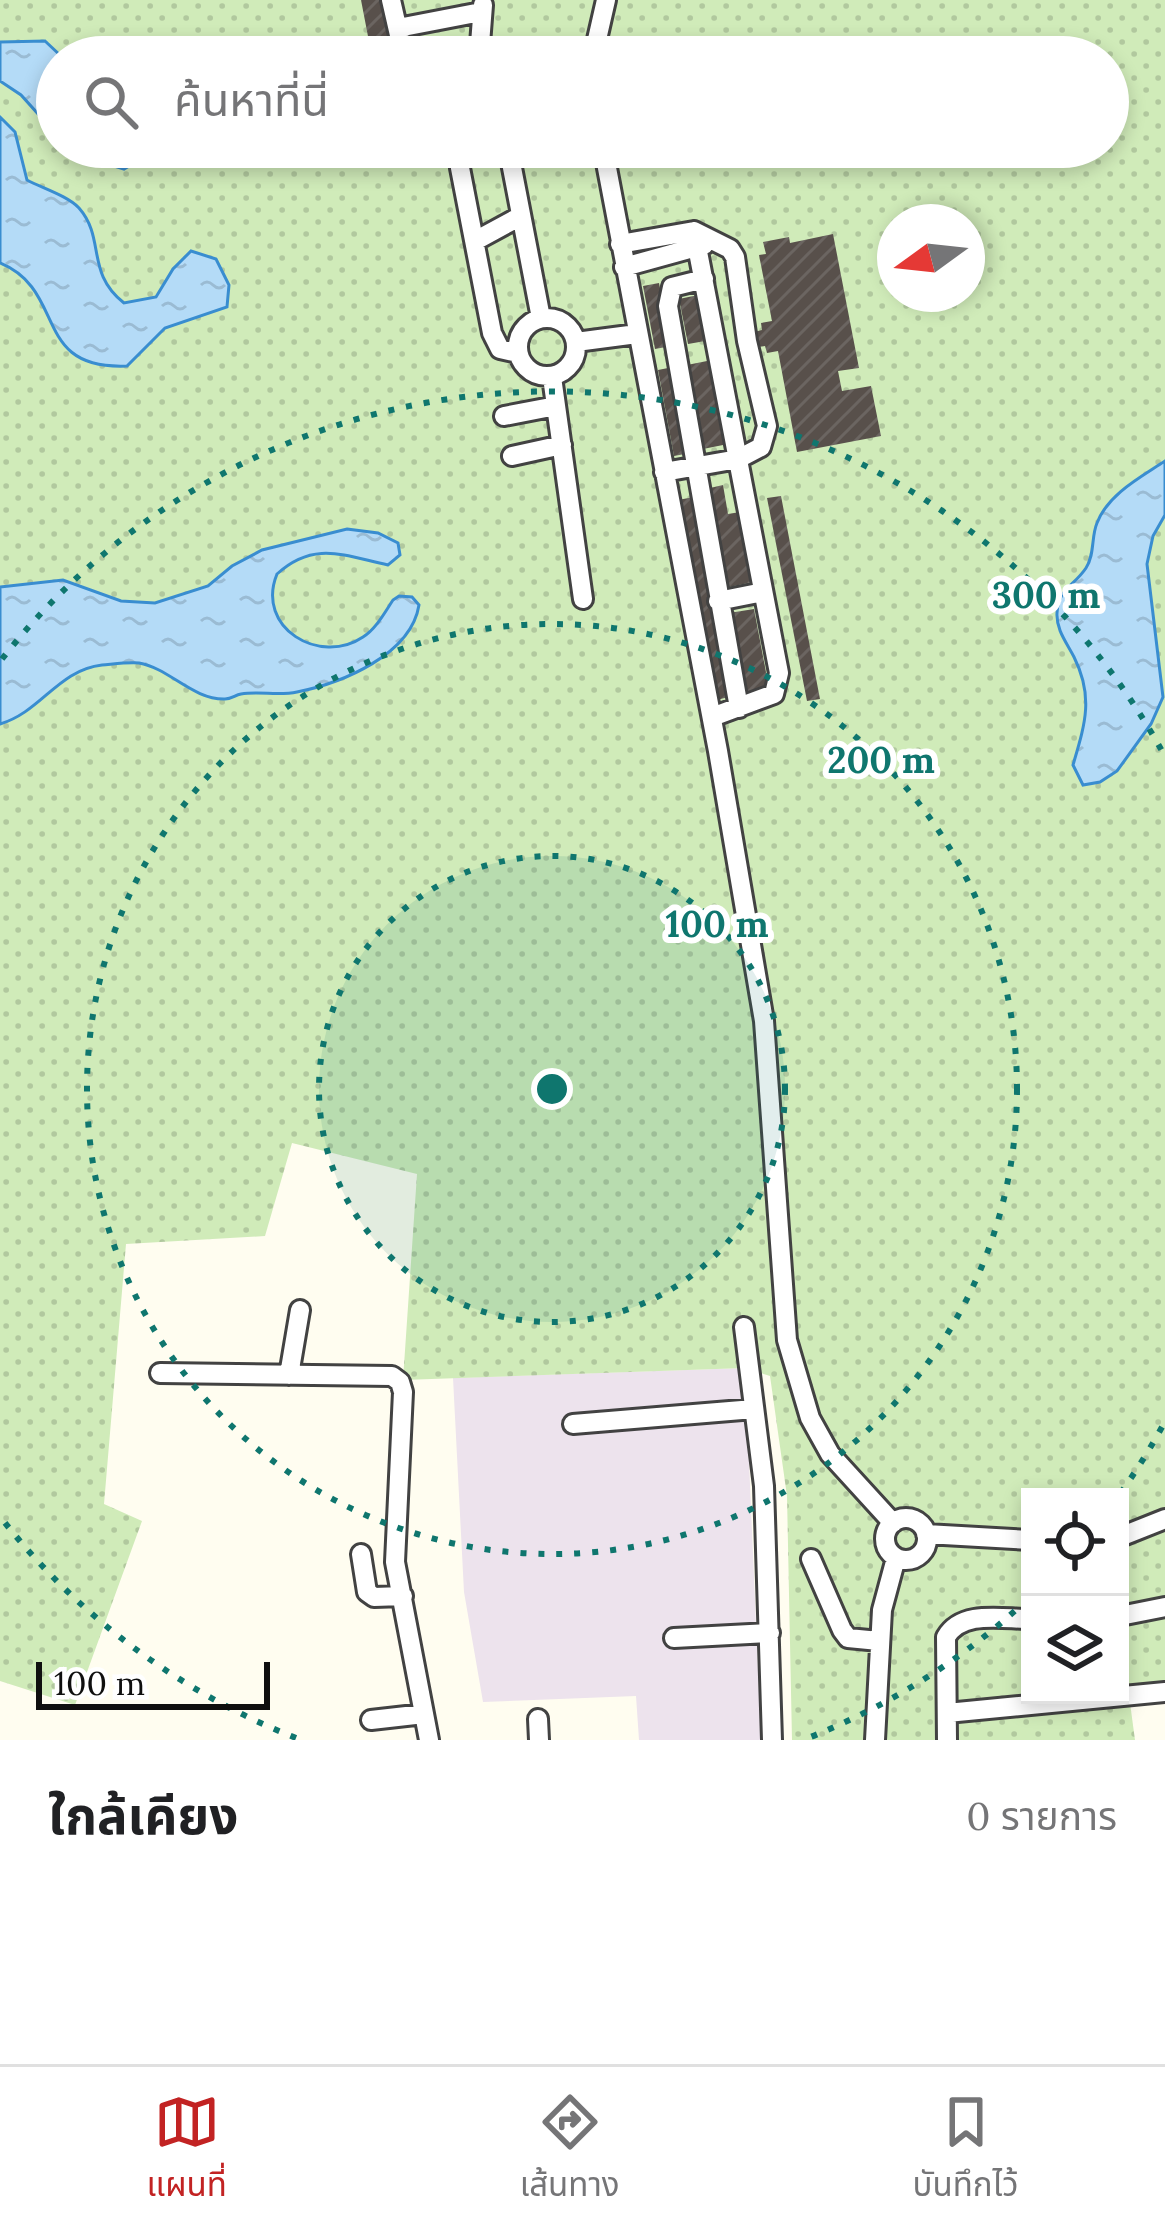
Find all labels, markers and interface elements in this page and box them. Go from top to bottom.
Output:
search box [36,36,1129,168]
icon: search [78,69,144,135]
text: ค้นหาที่นี่ [174,71,329,128]
north arrow [877,204,985,312]
text: 300 m [992,572,1100,618]
text: 200 m [827,737,935,783]
text: 100 m [666,901,769,947]
centre of rings [531,1068,573,1110]
map controls [1021,1488,1129,1704]
button: locate [1021,1488,1129,1596]
button: layers [1021,1596,1129,1704]
scale bar [36,1656,270,1709]
text: 100 m [54,1662,145,1704]
text: ใกล้เคียง [48,1783,238,1848]
text: 0 รายการ [966,1791,1117,1841]
tab: แผนที่ [146,2089,227,2211]
tab: เส้นทาง [520,2089,620,2211]
tab: บันทึกไว้ [913,2089,1019,2211]

